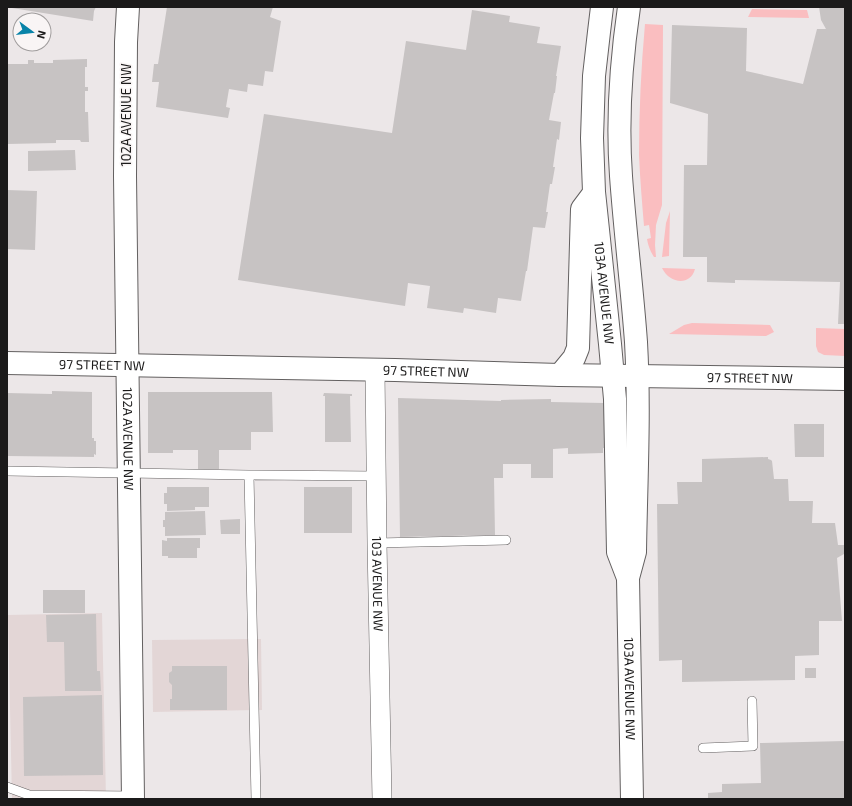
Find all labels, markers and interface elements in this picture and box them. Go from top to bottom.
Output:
north arrow [12,12,52,52]
text: N [35,29,49,40]
street label: 102A AVENUE NW [118,63,134,167]
street label: 103A AVENUE NW [591,241,618,345]
street label: 97 STREET NW [59,356,145,373]
street label: 97 STREET NW [383,362,469,380]
street label: 97 STREET NW [707,369,793,386]
street label: 102A AVENUE NW [120,387,137,491]
street label: 103 AVENUE NW [369,536,387,632]
street label: 103A AVENUE NW [621,637,639,740]

